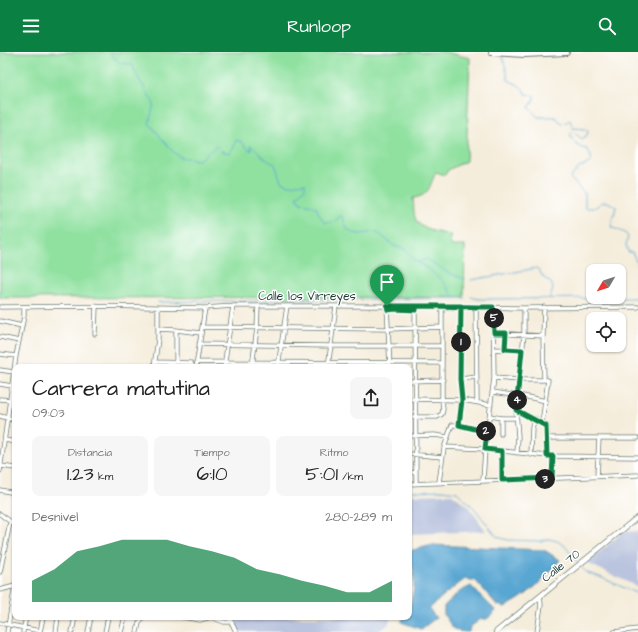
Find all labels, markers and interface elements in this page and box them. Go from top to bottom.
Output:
text: Runloop [287,14,351,39]
icon: menu [20,15,42,37]
icon: search [596,15,618,37]
north arrow [586,264,626,304]
map controls [586,264,626,352]
pin [370,265,404,306]
icon: arrive [376,271,398,293]
street label: Calle los Virreyes [258,288,356,306]
pin: 5 [484,308,504,328]
text: 5 [490,310,498,325]
button: locate [586,312,626,352]
pin: 1 [451,332,471,352]
text: 1 [460,334,462,349]
text: Carrera matutina [32,373,210,404]
button: share [350,377,392,419]
pin: 4 [507,390,527,410]
text: 4 [513,392,521,407]
text: 09:03 [32,404,65,422]
pin: 2 [476,421,496,441]
text: 2 [483,423,489,438]
text: Distancia [68,445,112,460]
text: Tiempo [194,445,230,460]
text: Ritmo [320,445,348,460]
text: 1.23 [67,460,94,488]
text: 6:10 [196,460,228,488]
text: 5:01 [305,460,338,488]
text: km [94,469,113,484]
text: /km [338,469,363,484]
pin: 3 [535,469,555,489]
text: 3 [542,471,548,486]
text: Desnivel [32,508,78,526]
text: 280–289 m [325,508,392,526]
street label: Calle 70 [538,545,584,586]

